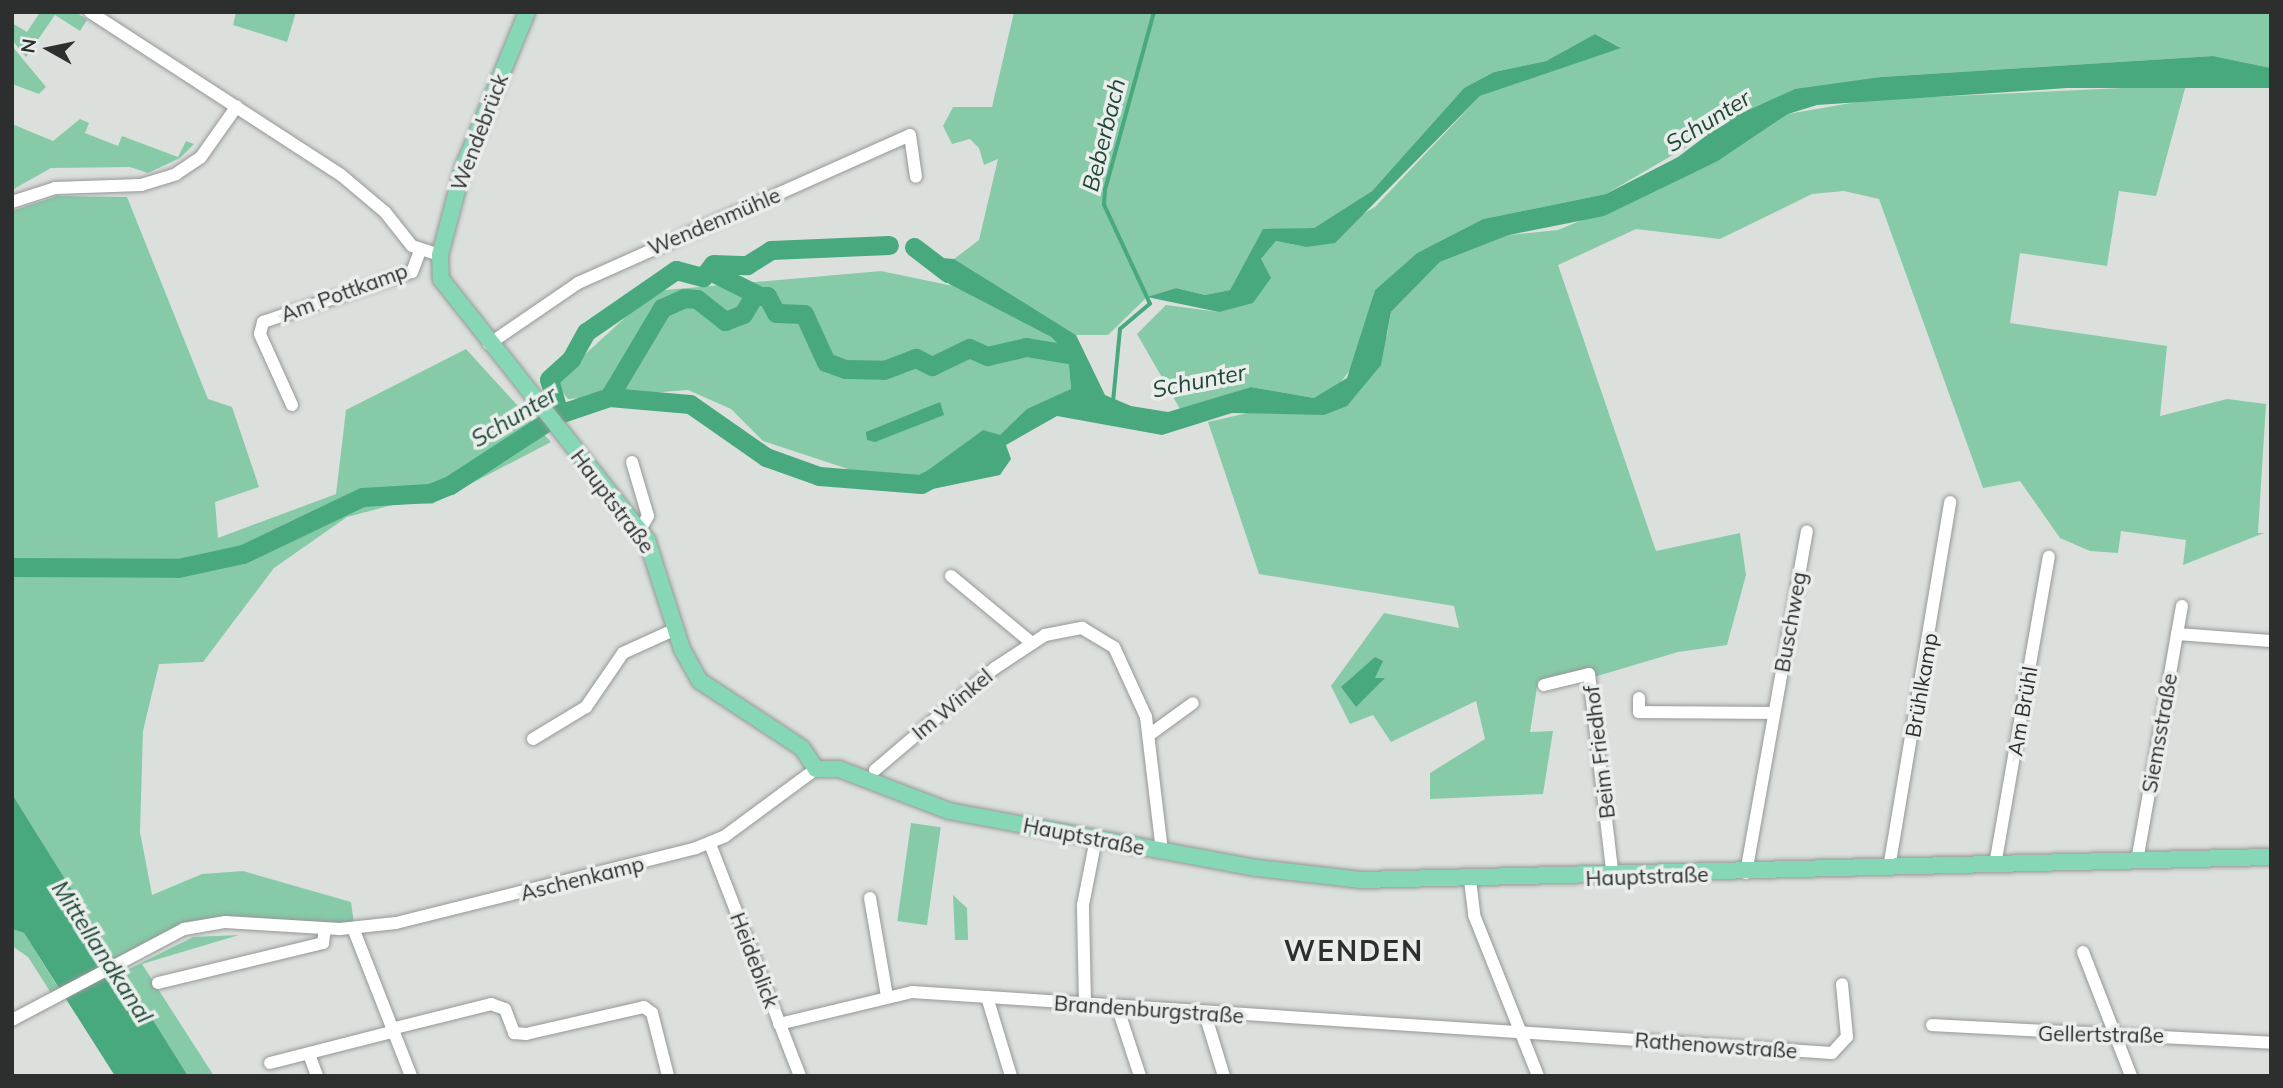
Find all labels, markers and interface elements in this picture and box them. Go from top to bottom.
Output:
north arrow [14,14,84,84]
text: N [15,37,41,55]
street label: Wendebrück [445,70,513,194]
water label: Beberbach [1077,76,1131,194]
water label: Schunter [1661,84,1755,158]
street label: Wendenmühle [644,182,784,260]
street label: Am Pottkamp [277,257,411,327]
water label: Schunter [1150,358,1248,404]
water label: Schunter [466,381,562,453]
street label: Hauptstraße [566,444,660,558]
street label: Buschweg [1769,570,1811,674]
street label: Brühlkamp [1899,631,1943,739]
street label: Im Winkel [907,663,997,745]
street label: Am Brühl [2002,664,2042,758]
street label: Siemsstraße [2136,671,2182,795]
street label: Beim Friedhof [1578,684,1620,820]
street label: Hauptstraße [1021,812,1147,860]
street label: Aschenkamp [518,850,646,906]
street label: Hauptstraße [1585,861,1709,891]
water label: Mittellandkanal [46,876,158,1028]
street label: Heideblick [725,909,785,1011]
district label: WENDEN [1285,934,1423,968]
street label: Brandenburgstraße [1053,990,1245,1028]
street label: Gellertstraße [2038,1020,2164,1048]
street label: Rathenowstraße [1634,1027,1798,1063]

